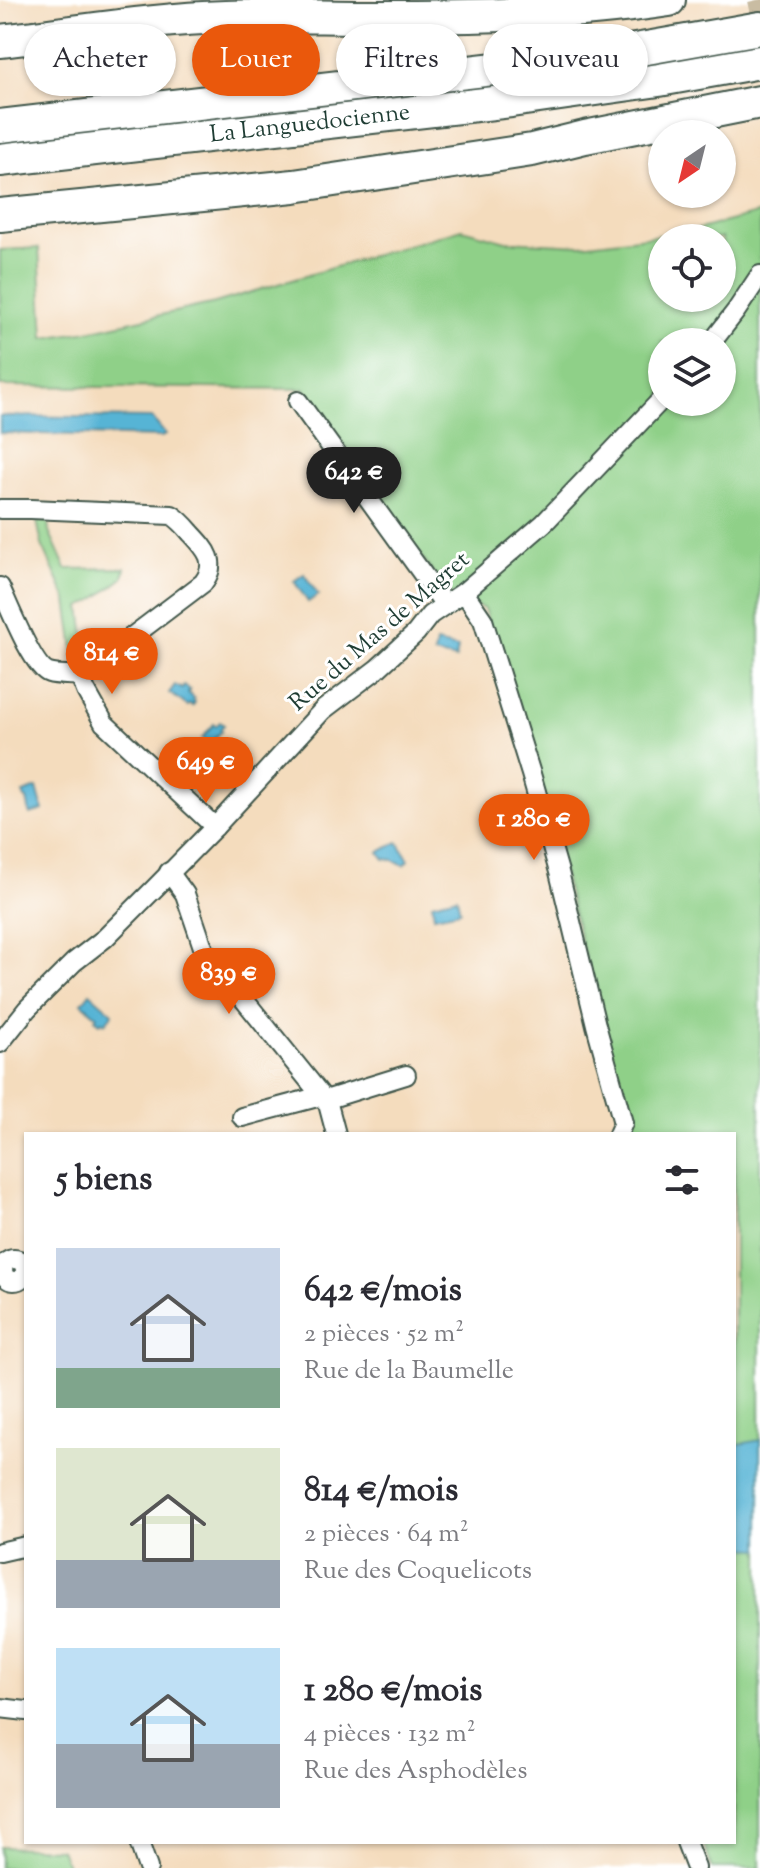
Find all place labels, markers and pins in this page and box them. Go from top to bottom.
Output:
pin: 642 € [298,447,410,515]
pin: 814 € [56,628,168,696]
pin: 649 € [150,737,262,805]
pin: 1 280 € [460,794,608,862]
pin: 839 € [173,948,285,1016]

